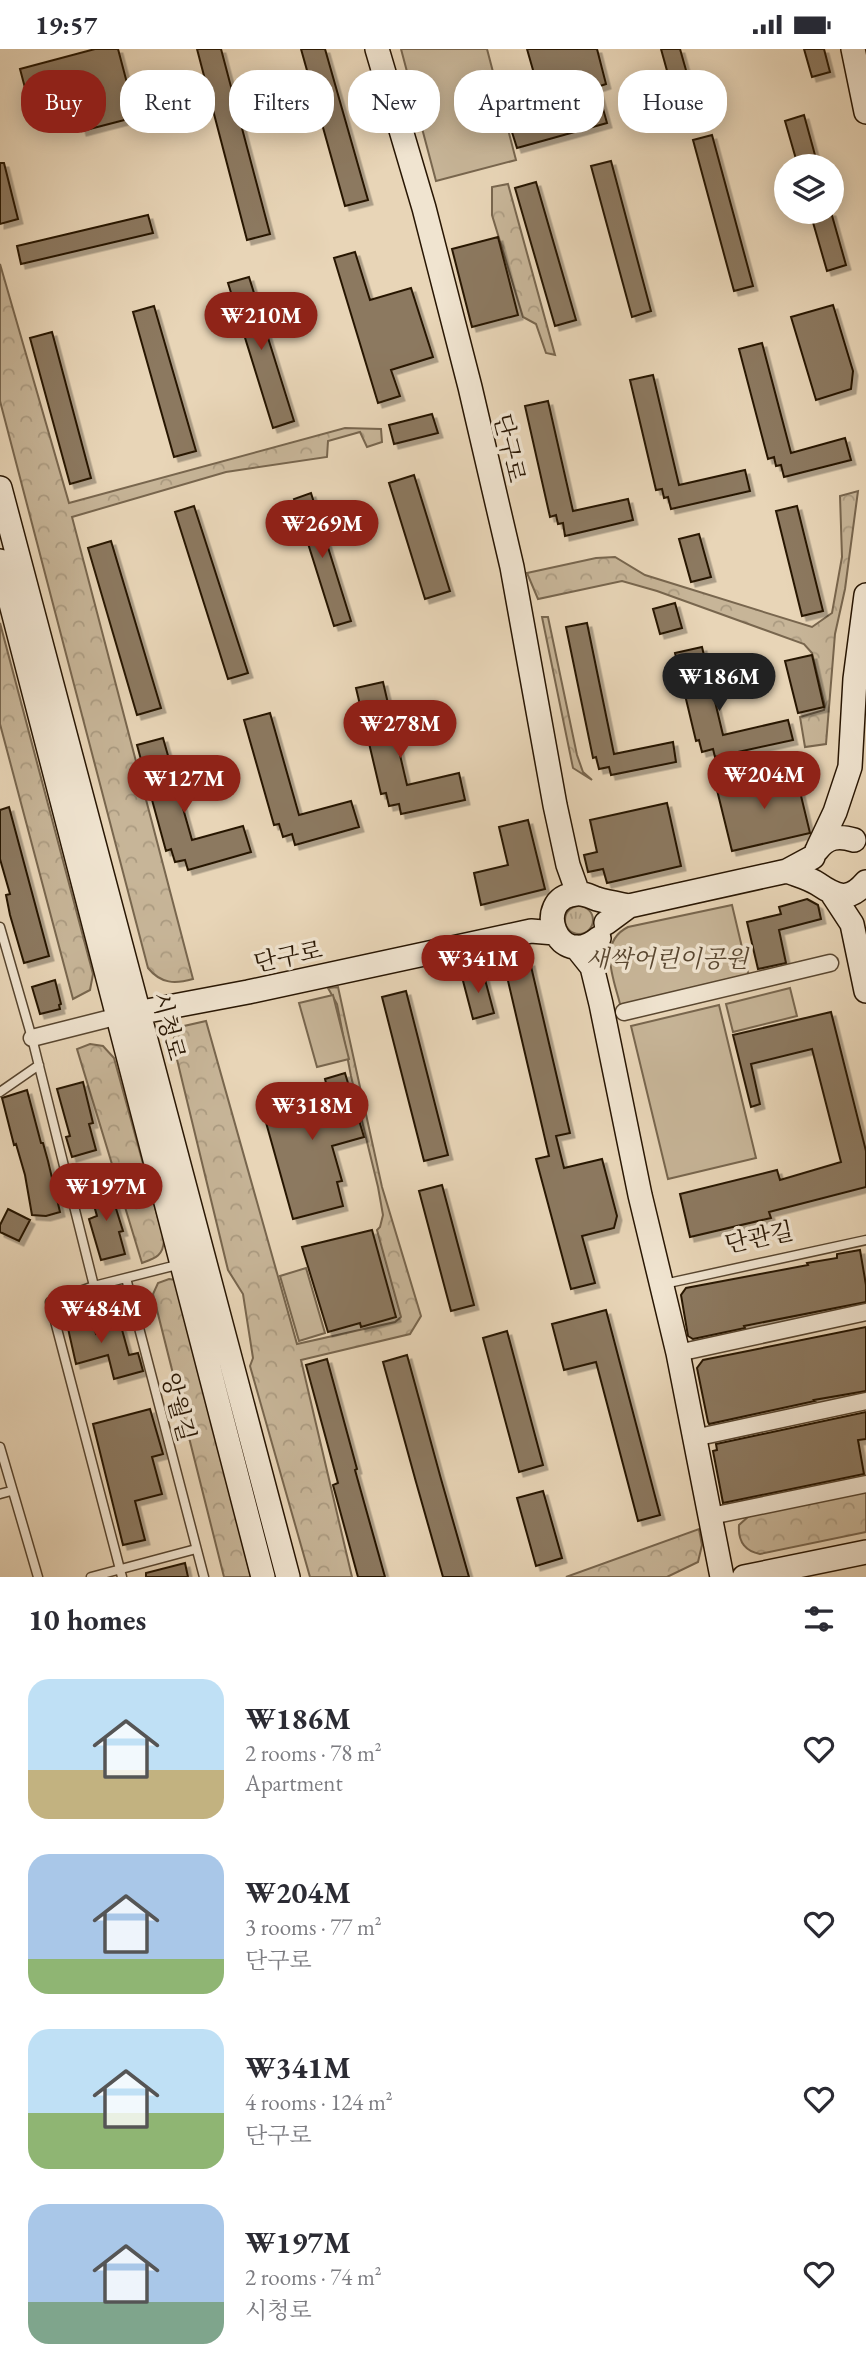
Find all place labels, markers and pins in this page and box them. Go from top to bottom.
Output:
pin: ₩210M [212,293,310,352]
pin: ₩269M [273,501,371,560]
pin: ₩186M [670,653,768,713]
pin: ₩278M [351,701,449,760]
pin: ₩204M [715,751,813,811]
pin: ₩127M [135,755,233,815]
pin: ₩341M [429,935,527,995]
pin: ₩318M [263,1083,361,1142]
pin: ₩197M [57,1163,155,1223]
pin: ₩484M [52,1285,150,1345]

